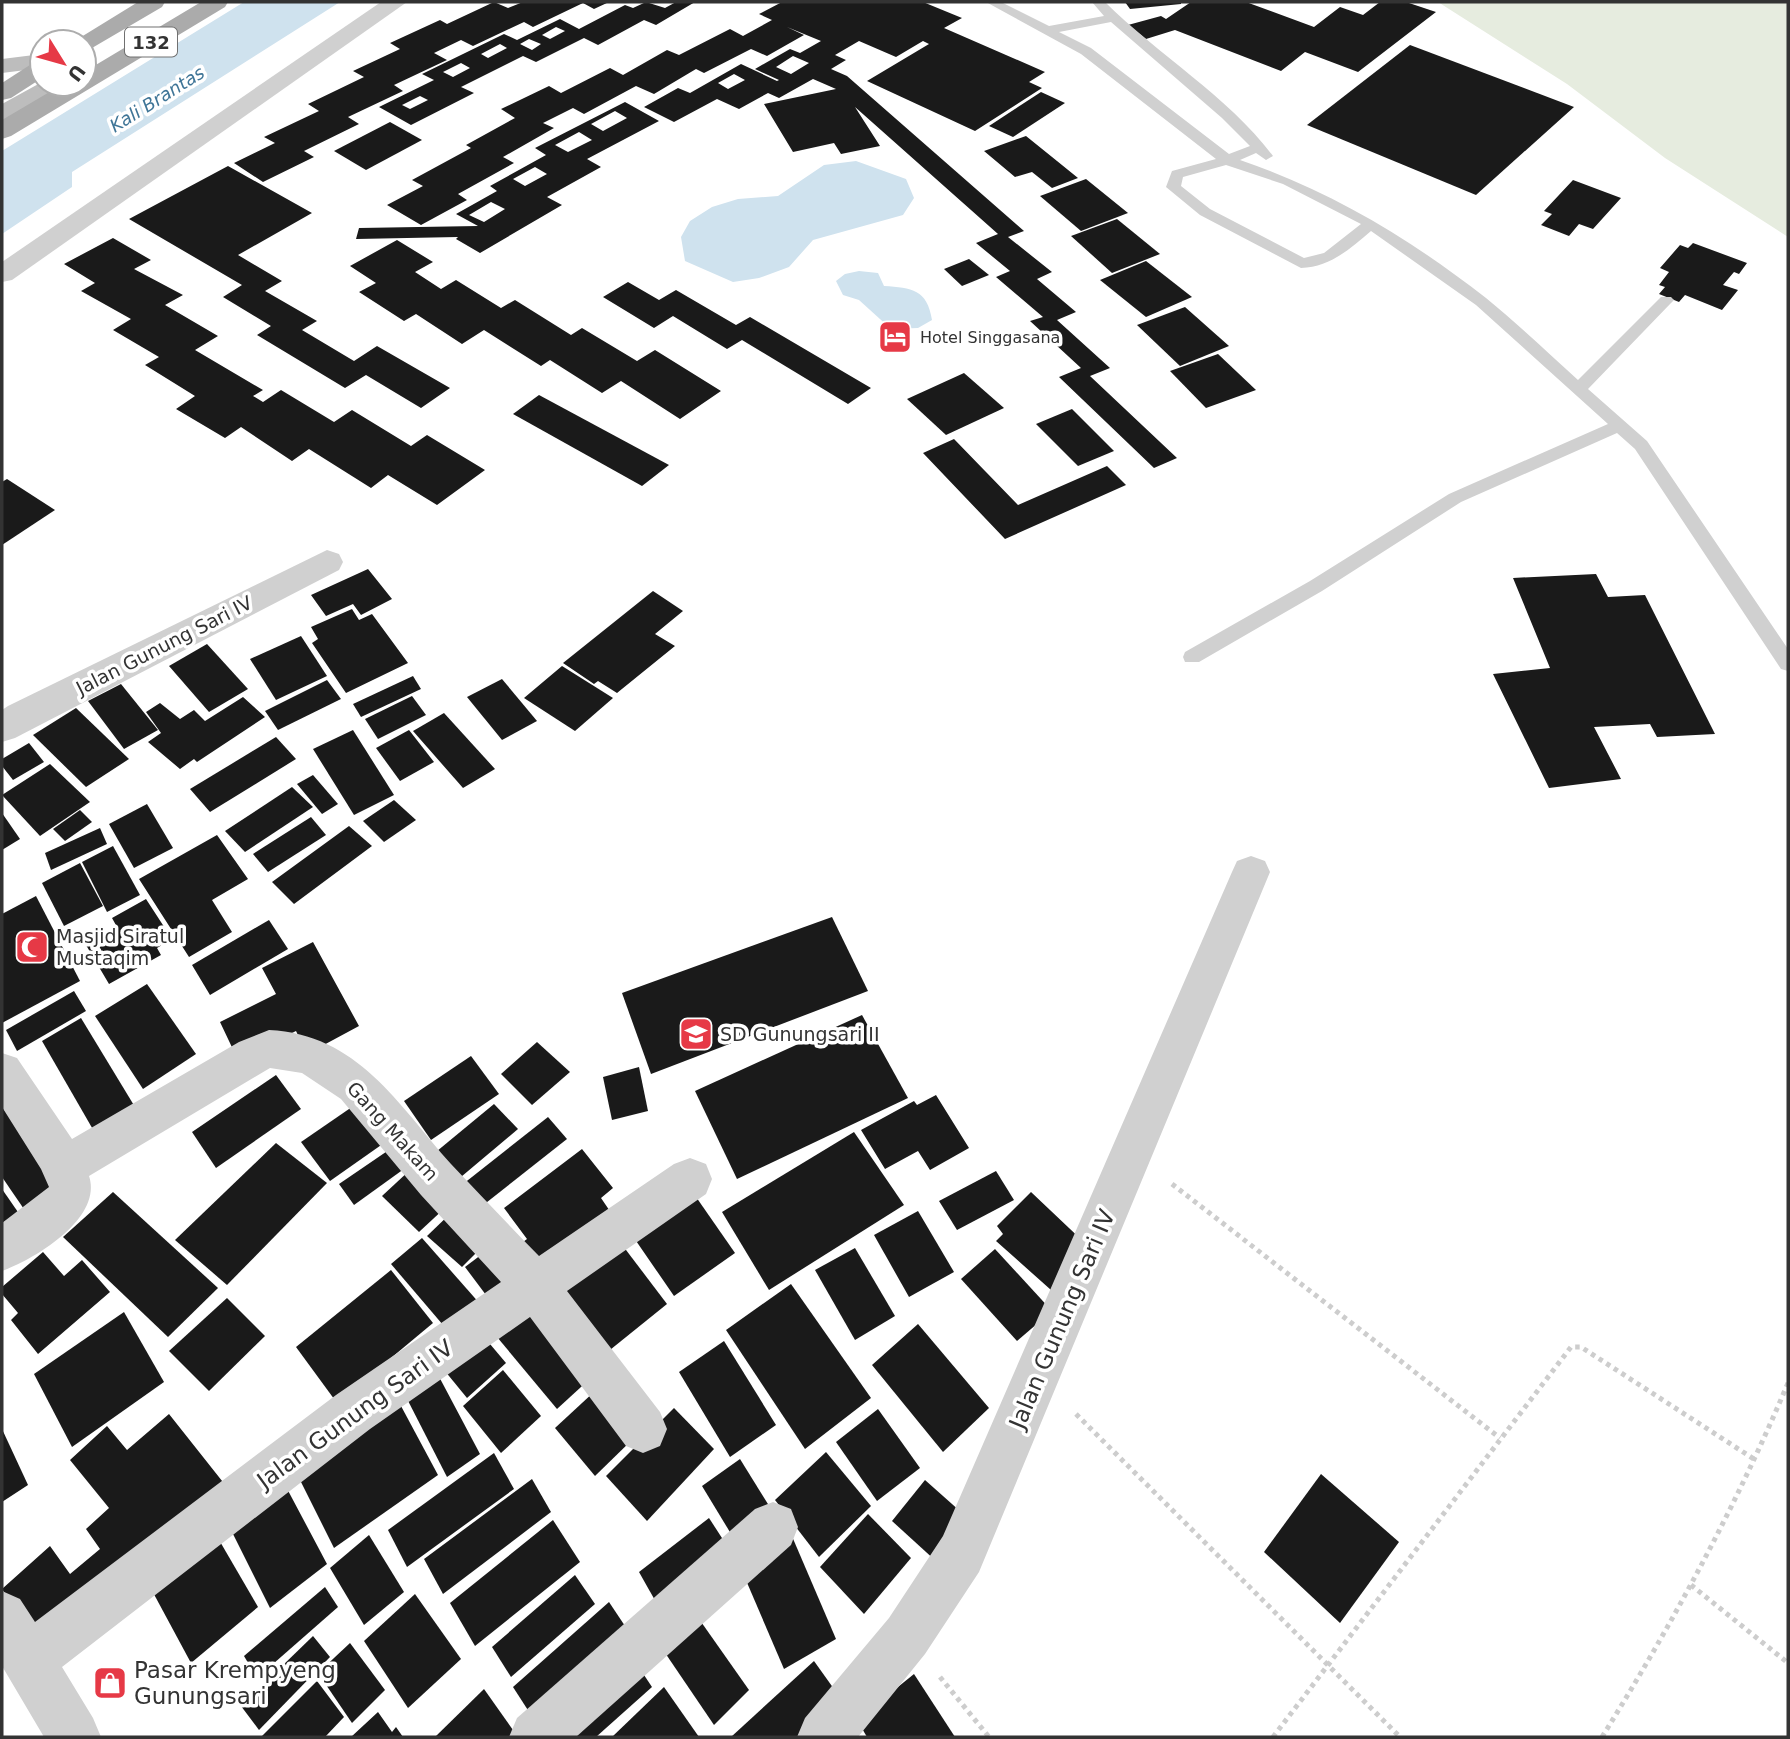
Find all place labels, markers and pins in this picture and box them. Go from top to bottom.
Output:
hotel icon: Hotel Singgasana [876,318,914,356]
place label: Hotel Singgasana [920,328,1060,347]
place label: Masjid Siratul Mustaqim [56,925,184,969]
mosque icon: Masjid Siratul Mustaqim [13,928,51,966]
school or university icon: SD Gunungsari II [677,1015,715,1053]
place label: SD Gunungsari II [720,1023,880,1045]
place label: Pasar Krempyeng Gunungsari [134,1657,336,1709]
shop icon: Pasar Krempyeng Gunungsari [91,1664,129,1702]

